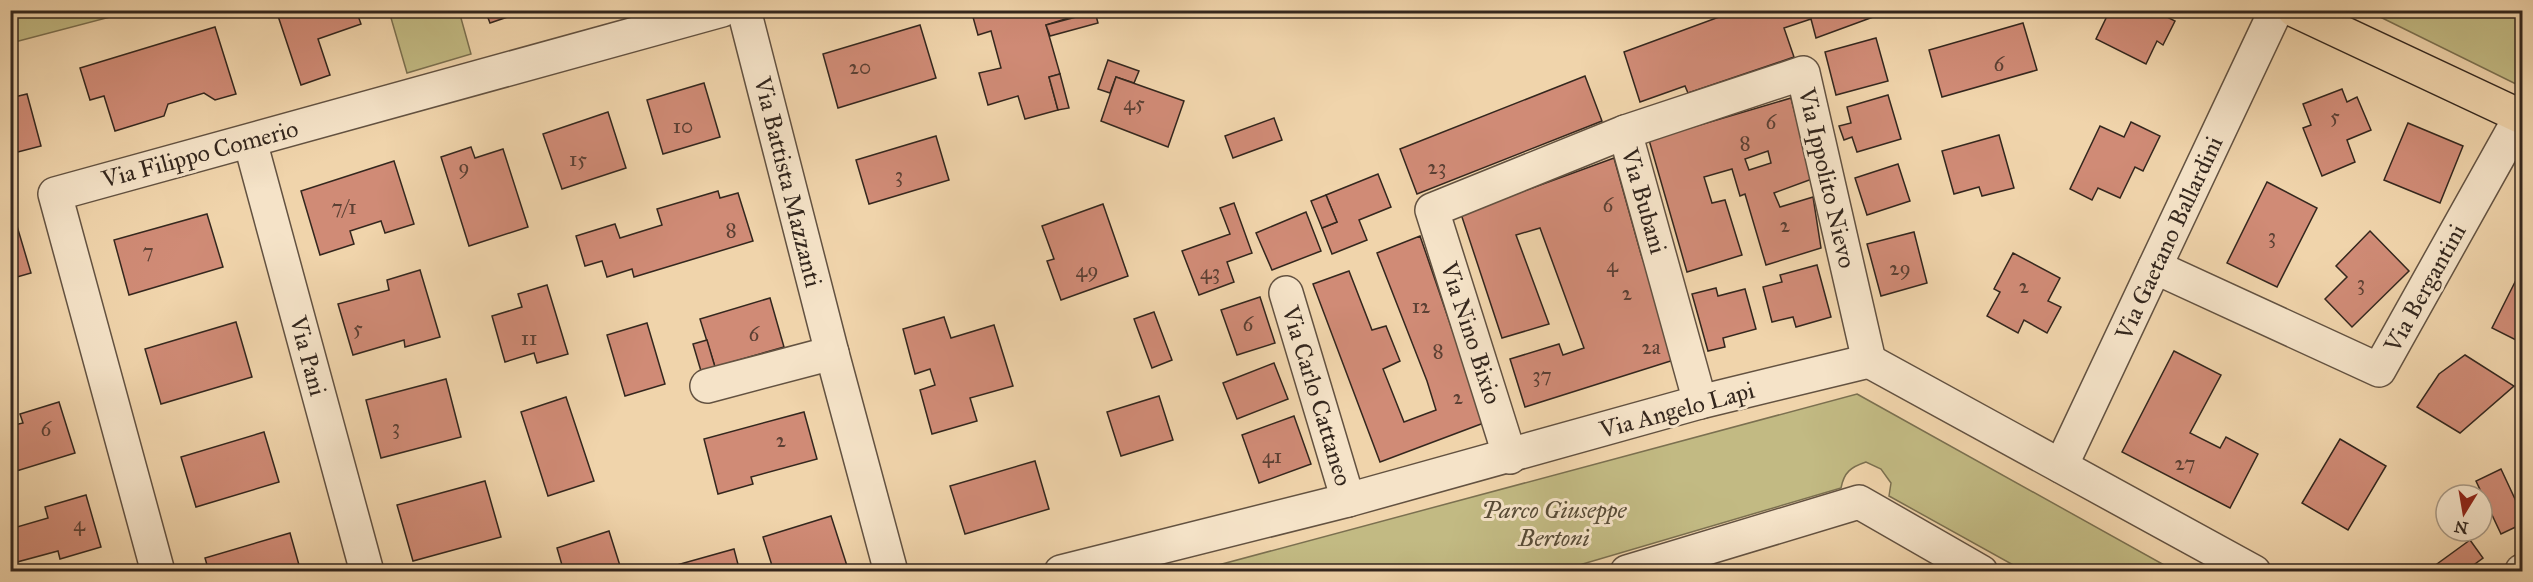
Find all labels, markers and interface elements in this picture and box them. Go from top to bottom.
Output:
house number: 6 [1994,51,2006,77]
house number: 20 [849,54,871,80]
street label: Via Battista Mazzanti [747,73,829,291]
street label: Via Ippolito Nievo [1791,84,1862,271]
house number: 45 [1123,90,1145,116]
house number: 5 [2330,103,2340,129]
house number: 6 [1766,109,1778,135]
street label: Via Filippo Comerio [98,113,301,195]
house number: 10 [673,113,693,139]
house number: 8 [1739,130,1751,156]
street label: Via Gaetano Ballardini [2108,131,2230,346]
street label: Via Bubani [1614,144,1673,258]
house number: 15 [569,146,587,172]
house number: 9 [458,154,470,180]
house number: 23 [1428,154,1446,180]
house number: 3 [895,162,903,188]
house number: 6 [1603,192,1615,218]
house number: 7/1 [331,194,357,220]
house number: 2 [1780,212,1791,238]
house number: 8 [725,217,737,243]
street label: Via Bergantini [2377,218,2473,358]
house number: 3 [2268,223,2276,249]
house number: 7 [142,238,154,264]
house number: 4 [1606,252,1619,278]
house number: 29 [1889,255,1911,281]
house number: 49 [1076,257,1098,283]
street label: Via Nino Bixio [1434,257,1508,408]
house number: 43 [1200,259,1220,285]
house number: 3 [2357,270,2365,296]
house number: 2 [2019,273,2030,299]
house number: 2 [1622,280,1633,306]
house number: 12 [1412,293,1431,319]
street label: Via Carlo Cattaneo [1275,301,1359,490]
house number: 6 [1243,311,1255,337]
street label: Via Pani [283,312,333,400]
house number: 5 [353,315,363,341]
house number: 6 [749,321,761,347]
house number: 11 [521,325,537,351]
house number: 2a [1641,334,1661,360]
house number: 8 [1432,338,1444,364]
house number: 37 [1532,362,1552,388]
street label: Via Angelo Lapi [1595,375,1758,445]
house number: 2 [1453,384,1464,410]
house number: 3 [392,414,400,440]
house number: 6 [41,416,53,442]
house number: 2 [776,427,787,453]
house number: 41 [1262,443,1282,469]
house number: 27 [2175,450,2196,476]
north arrow [2434,483,2494,543]
park label: Parco Giuseppe Bertoni [1482,495,1628,553]
house number: 4 [73,511,86,537]
text: N [2452,517,2470,538]

